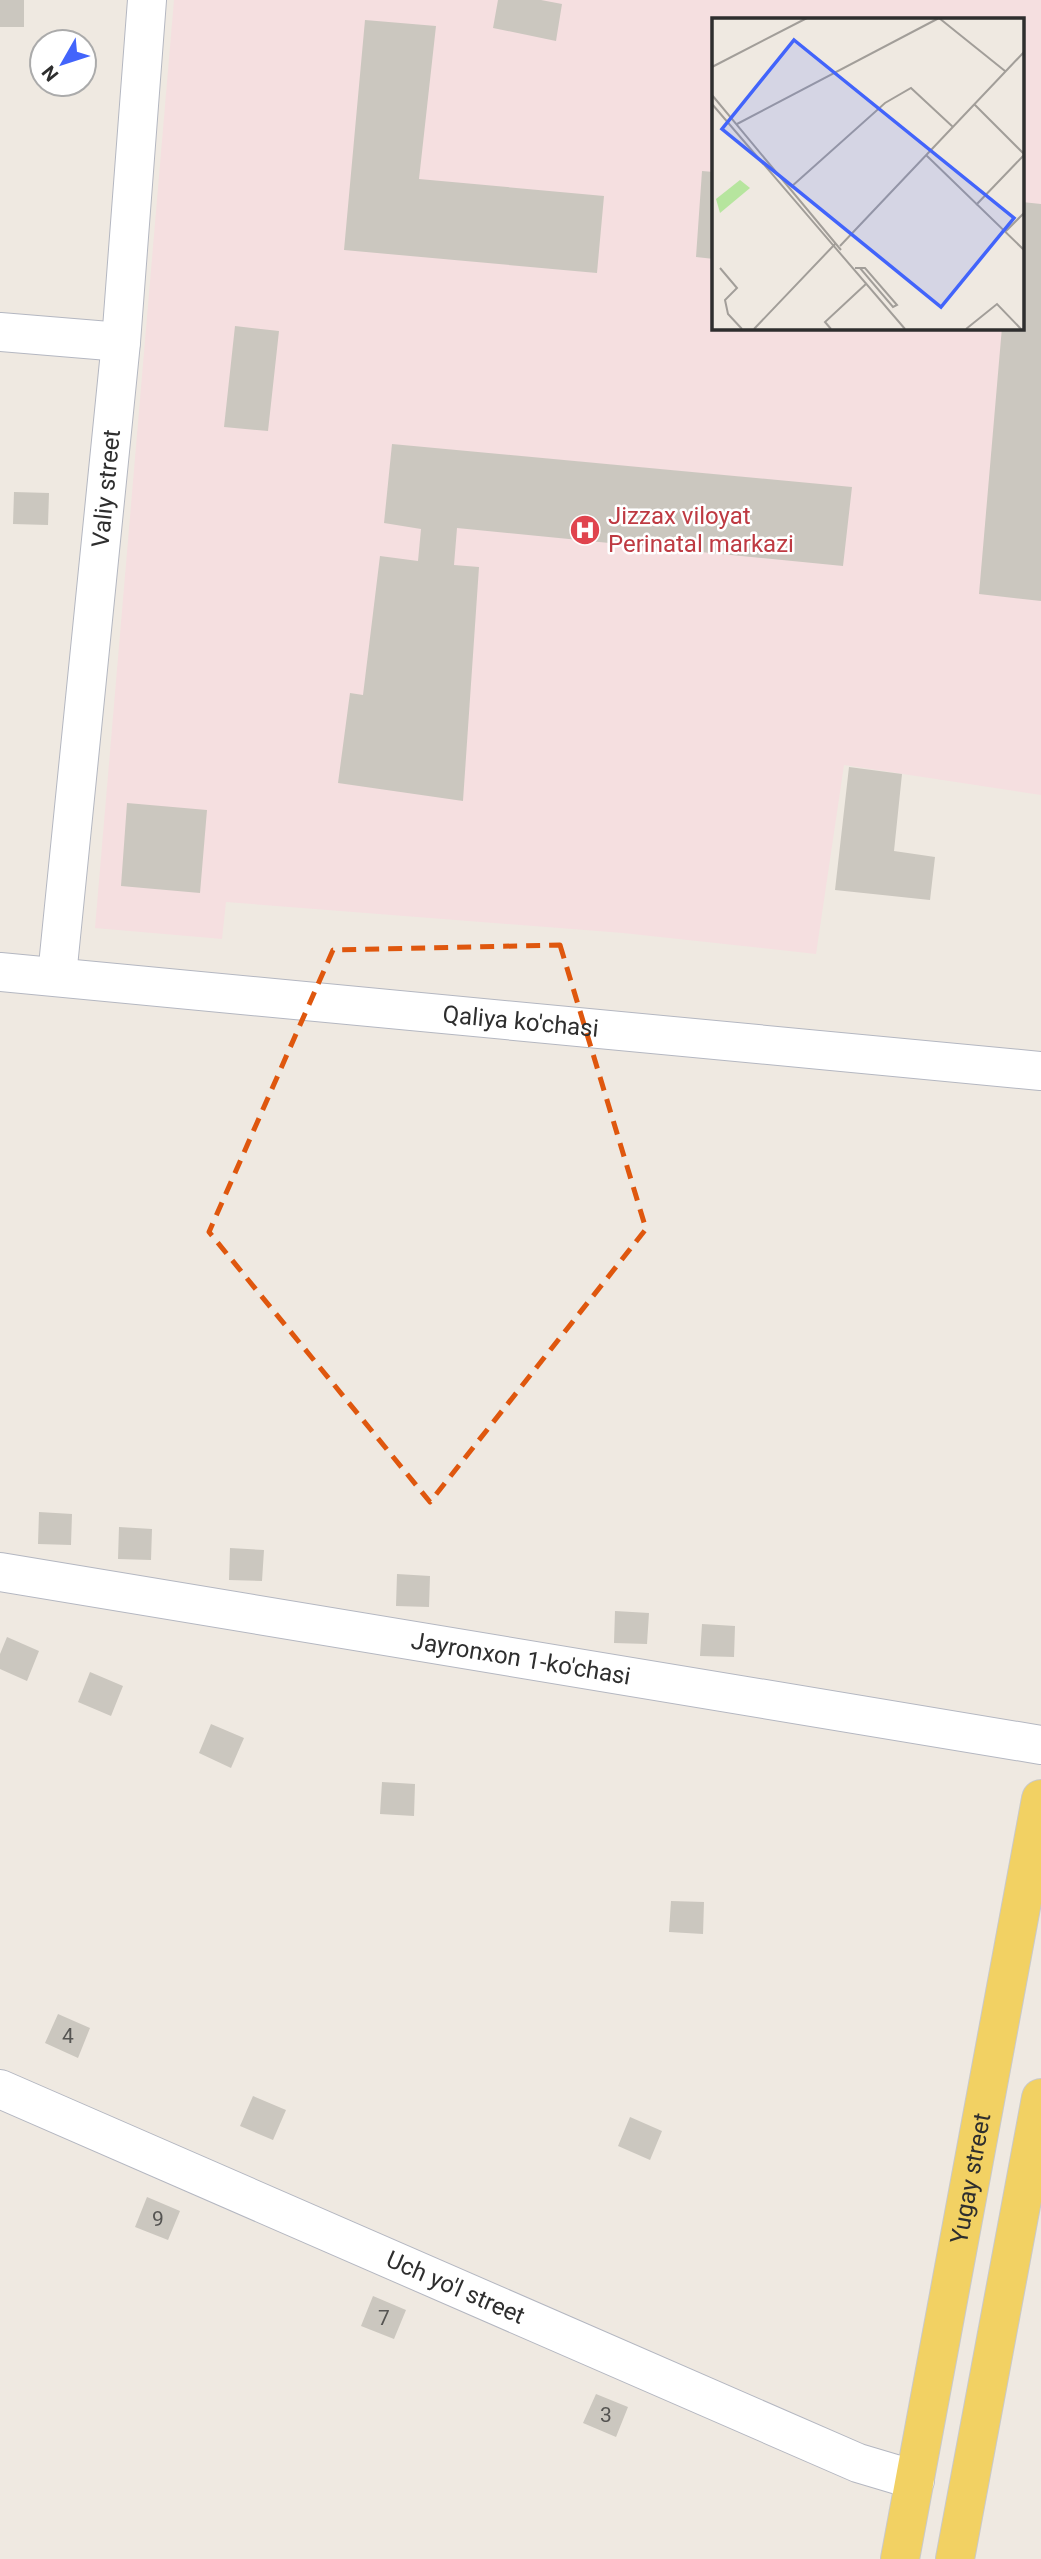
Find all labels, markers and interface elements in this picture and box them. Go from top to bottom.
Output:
inset map [712,18,1024,329]
north arrow [28,28,98,98]
text: N [37,61,63,86]
street label: Valiy street [86,428,126,549]
place label: Jizzax viloyat Perinatal markazi [608,502,794,558]
hospital icon: Jizzax viloyat Perinatal markazi [568,513,602,547]
street label: Qaliya ko'chasi [442,1000,600,1043]
street label: Jayronxon 1-ko'chasi [409,1627,633,1691]
house number: 4 [62,2024,74,2048]
street label: Yugay street [945,2111,996,2246]
house number: 9 [152,2207,164,2231]
street label: Uch yo'l street [382,2245,529,2330]
house number: 7 [378,2306,390,2330]
house number: 3 [600,2403,612,2427]

